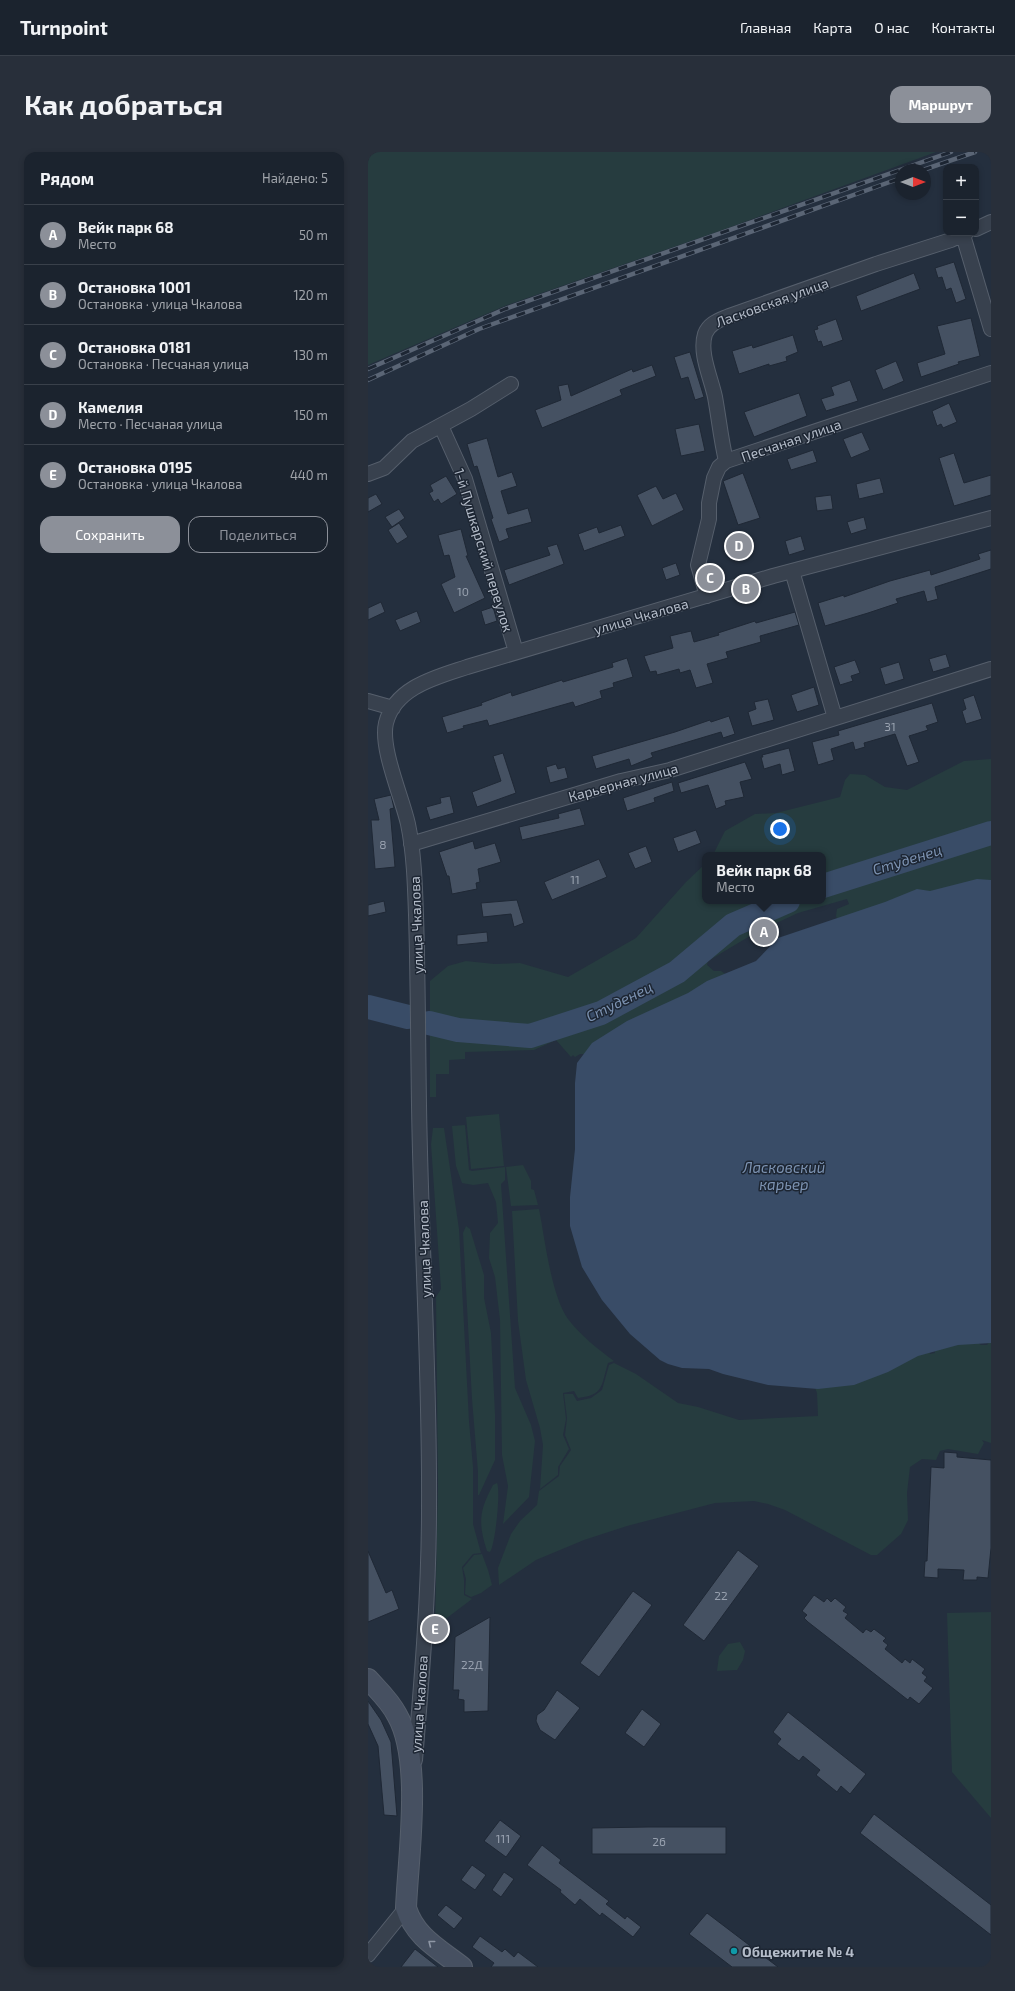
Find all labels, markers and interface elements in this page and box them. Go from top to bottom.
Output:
text: Turnpoint [20,16,108,39]
text: Главная [740,19,791,36]
text: Карта [813,19,852,36]
text: О нас [874,19,910,36]
text: Контакты [932,19,995,36]
button: Маршрут [890,86,991,123]
text: Как добраться [24,87,223,121]
north arrow [895,164,931,200]
map controls [943,164,979,236]
button: + [943,164,979,200]
text: Рядом [40,168,94,188]
text: Найдено: 5 [262,170,328,186]
button: − [943,200,979,236]
text: Вейк парк 68 [78,218,174,236]
text: A [49,227,57,243]
text: 50 m [299,227,328,243]
text: Место [78,236,117,252]
street label: Ласковская улица [713,274,831,330]
text: Остановка 1001 [78,278,191,296]
text: B [49,287,57,303]
text: 120 m [293,287,328,303]
text: Остановка · улица Чкалова [78,296,242,312]
text: Остановка 0181 [78,338,191,356]
text: C [49,347,57,363]
text: 130 m [293,347,328,363]
text: Остановка · Песчаная улица [78,356,249,372]
text: Камелия [78,398,143,416]
text: D [49,407,57,423]
text: 150 m [294,407,328,423]
street label: Песчаная улица [739,415,843,465]
text: Место · Песчаная улица [78,416,223,432]
text: Остановка 0195 [78,458,192,476]
street label: 1-й Пушкарский переулок [451,466,517,634]
text: E [49,467,57,483]
text: 440 m [290,467,328,483]
text: Остановка · улица Чкалова [78,476,242,492]
button: Сохранить [40,516,180,553]
button: Поделиться [188,516,328,553]
pin: D [726,531,752,561]
pin: C [697,563,723,593]
pin: B [733,574,759,604]
house number: 10 [457,584,469,598]
street label: улица Чкалова [592,594,690,638]
house number: 31 [884,719,896,733]
street label: Карьерная улица [566,759,680,805]
your location [770,819,790,839]
house number: 8 [379,837,387,851]
water label: Студенец [870,840,944,878]
popup [702,852,826,904]
text: Вейк парк 68 [716,861,812,879]
house number: 11 [570,872,580,886]
street label: улица Чкалова [406,876,426,974]
text: Место [716,879,755,895]
pin: A [751,917,777,947]
water label: Студенец [583,977,655,1025]
water label: Ласковский карьер [742,1158,825,1193]
street label: улица Чкалова [414,1200,434,1298]
house number: 22 [714,1588,728,1602]
pin: E [422,1614,448,1644]
street label: улица Чкалова [407,1655,431,1753]
house number: 22Д [461,1657,483,1671]
house number: 111 [496,1831,510,1845]
house number: 26 [652,1834,666,1848]
one-way arrow [429,1941,436,1948]
place label: Общежитие № 4 [742,1943,854,1960]
marker: Общежитие № 4 [729,1946,739,1956]

